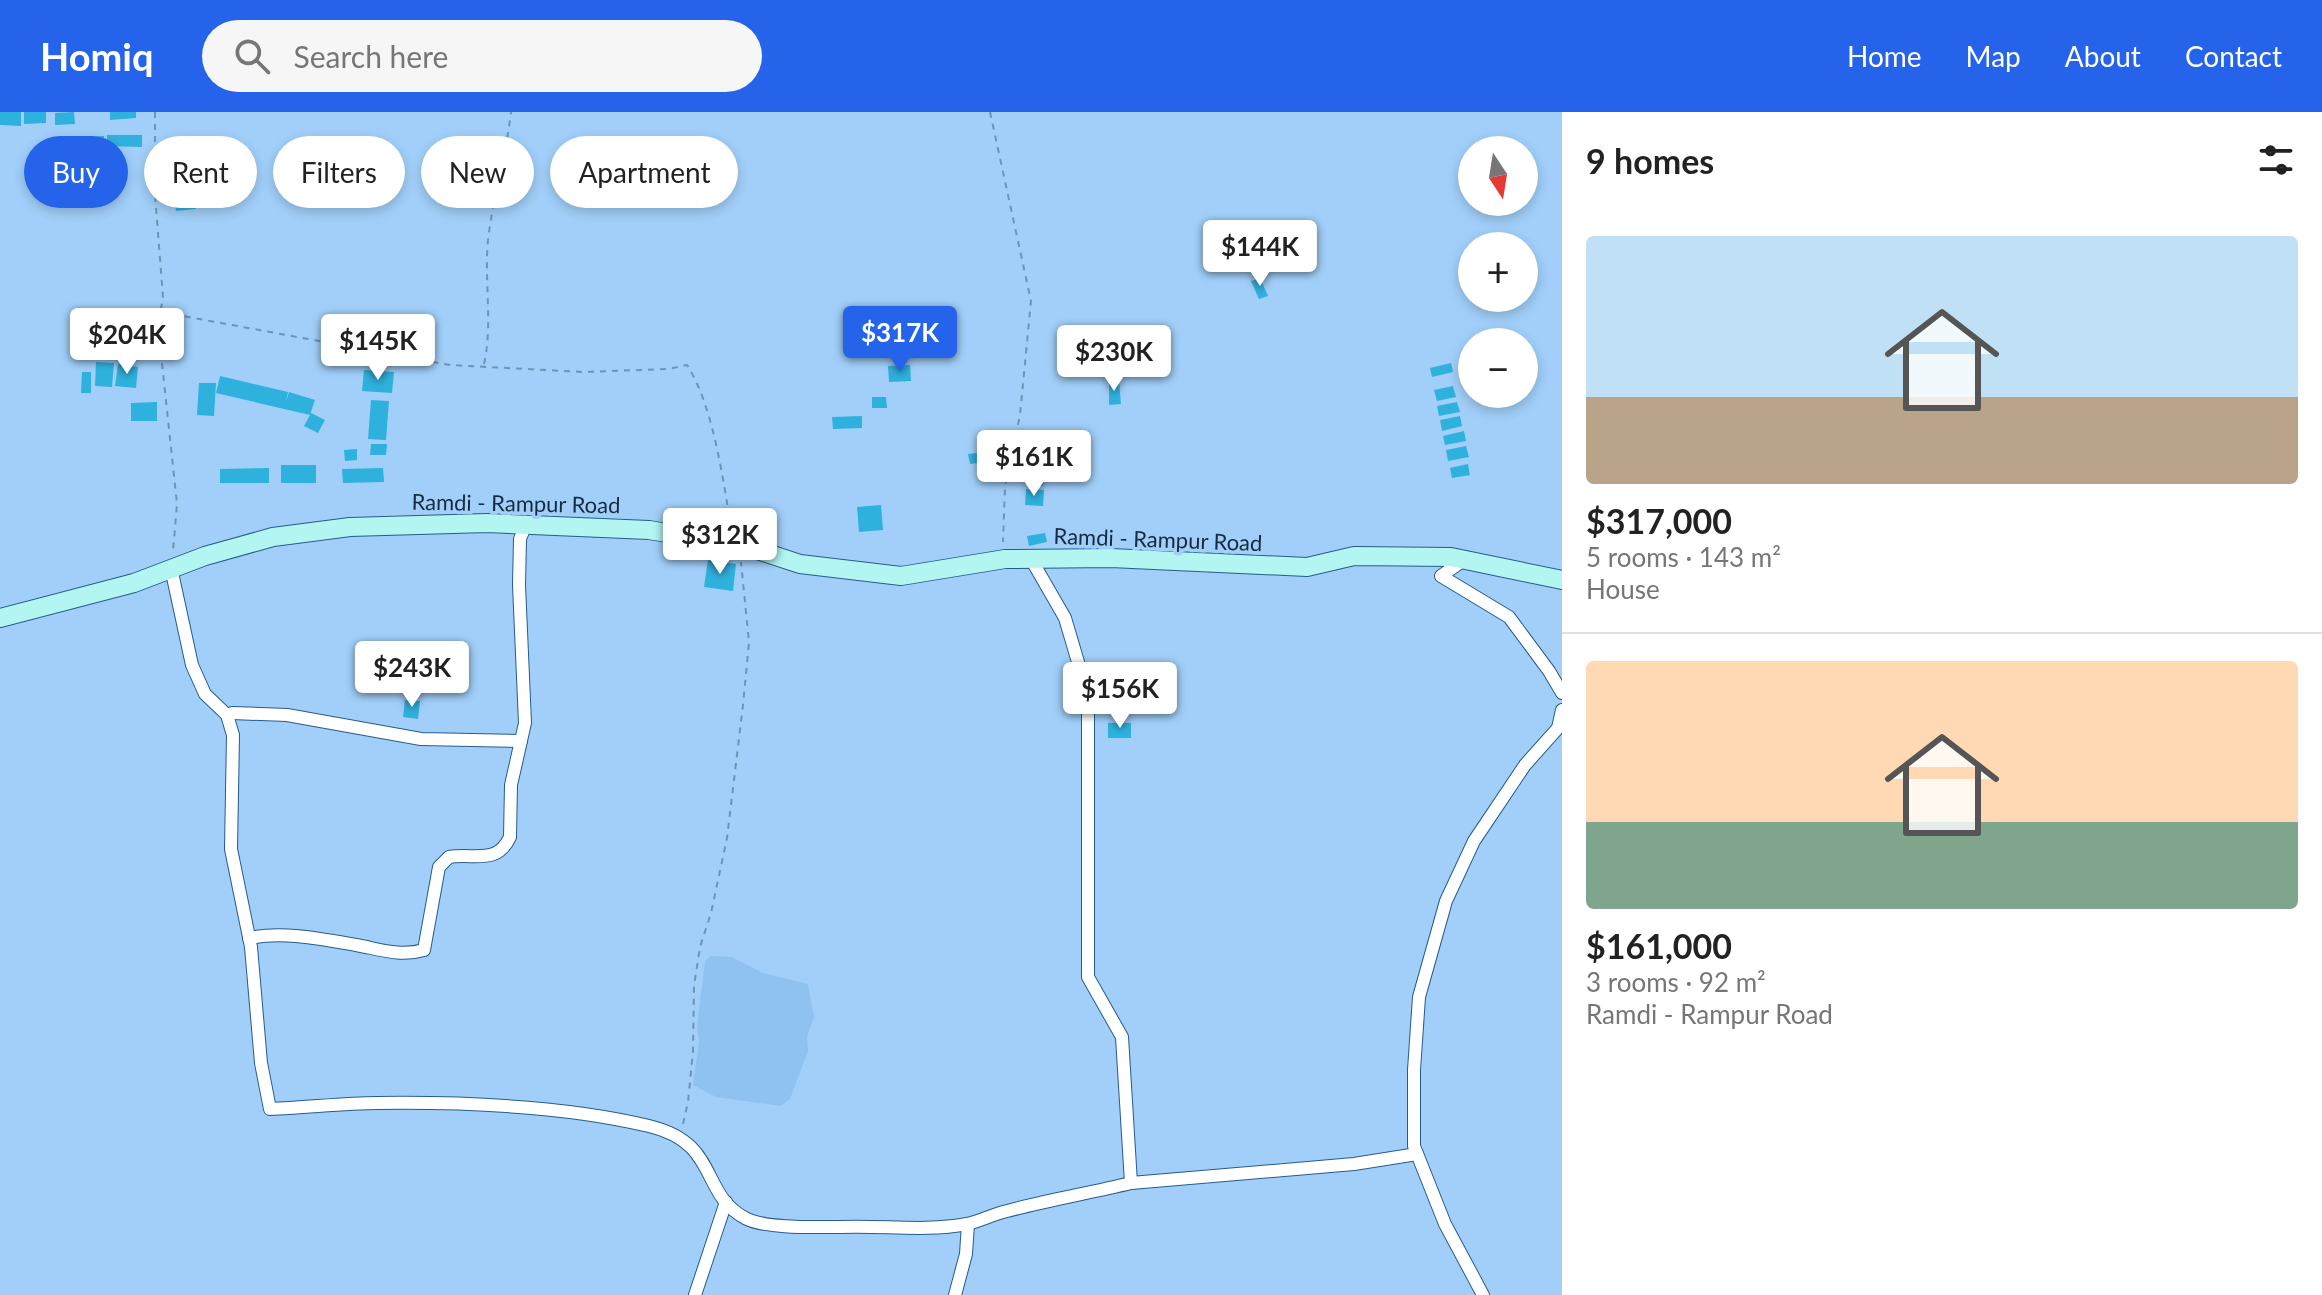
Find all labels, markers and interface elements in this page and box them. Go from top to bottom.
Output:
search box [202,20,762,92]
text: Homiq [40,33,154,79]
icon: search [230,34,274,78]
text: Search here [294,38,448,74]
text: Home [1847,39,1922,73]
text: Map [1966,39,2021,73]
text: About [2065,39,2141,73]
text: Contact [2185,39,2282,73]
chip: Buy [24,136,128,208]
chip: Rent [144,136,257,208]
chip: Filters [273,136,405,208]
chip: New [421,136,534,208]
chip: Apartment [550,136,738,208]
north arrow [1458,136,1538,216]
map controls [1458,136,1538,408]
icon: filters [2254,138,2298,182]
text: 9 homes [1586,140,1714,181]
pin: $144K [1204,220,1316,288]
text: $144K [1221,230,1299,262]
button: + [1458,232,1538,312]
icon: home [1870,288,2014,432]
pin: $317K [844,306,956,374]
pin: $204K [71,308,183,376]
pin: $145K [322,314,434,382]
text: $317K [861,316,939,348]
text: $204K [88,318,166,350]
text: $145K [339,324,417,356]
pin: $230K [1058,325,1170,393]
button: − [1458,328,1538,408]
text: $230K [1075,335,1153,367]
pin: $161K [978,430,1090,498]
text: $161K [995,440,1073,472]
street label: Ramdi - Rampur Road [411,488,621,518]
text: $317,000 [1586,500,1732,541]
pin: $312K [664,508,776,576]
text: $312K [681,518,759,550]
street label: Ramdi - Rampur Road [1053,522,1263,556]
text: 5 rooms · 143 m² [1586,541,1781,573]
text: House [1586,573,1660,605]
pin: $243K [356,641,468,709]
text: $243K [373,651,451,683]
pin: $156K [1064,662,1176,730]
text: $156K [1081,672,1159,704]
icon: home [1870,713,2014,857]
text: $161,000 [1586,925,1732,966]
text: 3 rooms · 92 m² [1586,966,1766,998]
text: Ramdi - Rampur Road [1586,998,1833,1030]

